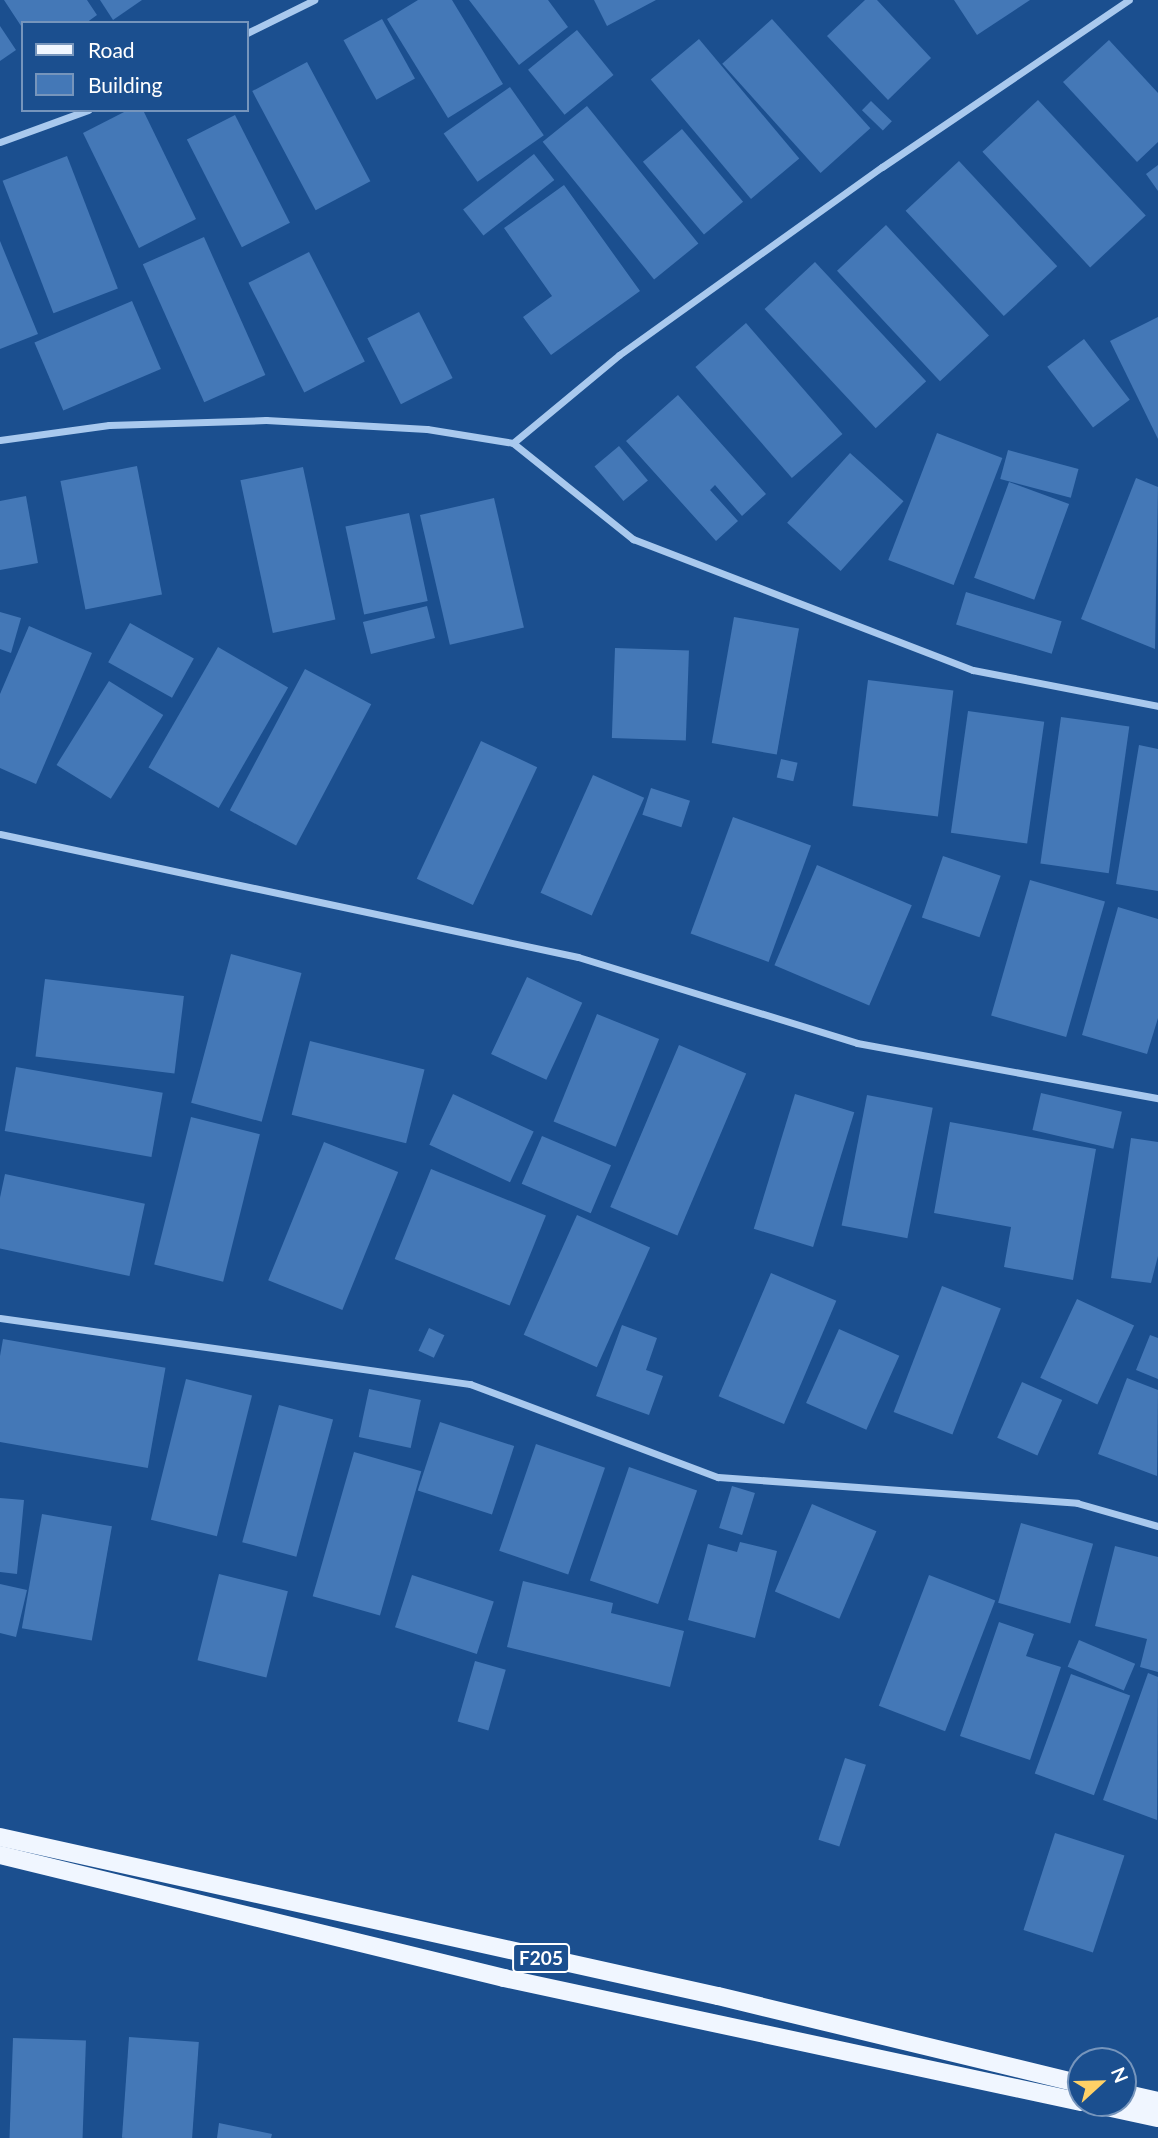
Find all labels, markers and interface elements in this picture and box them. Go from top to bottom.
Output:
legend [21,21,248,112]
text: Road [88,37,135,62]
text: Building [88,72,163,97]
road number: F205 [511,1942,571,1974]
north arrow [1067,2047,1137,2117]
text: N [1107,2064,1133,2086]

